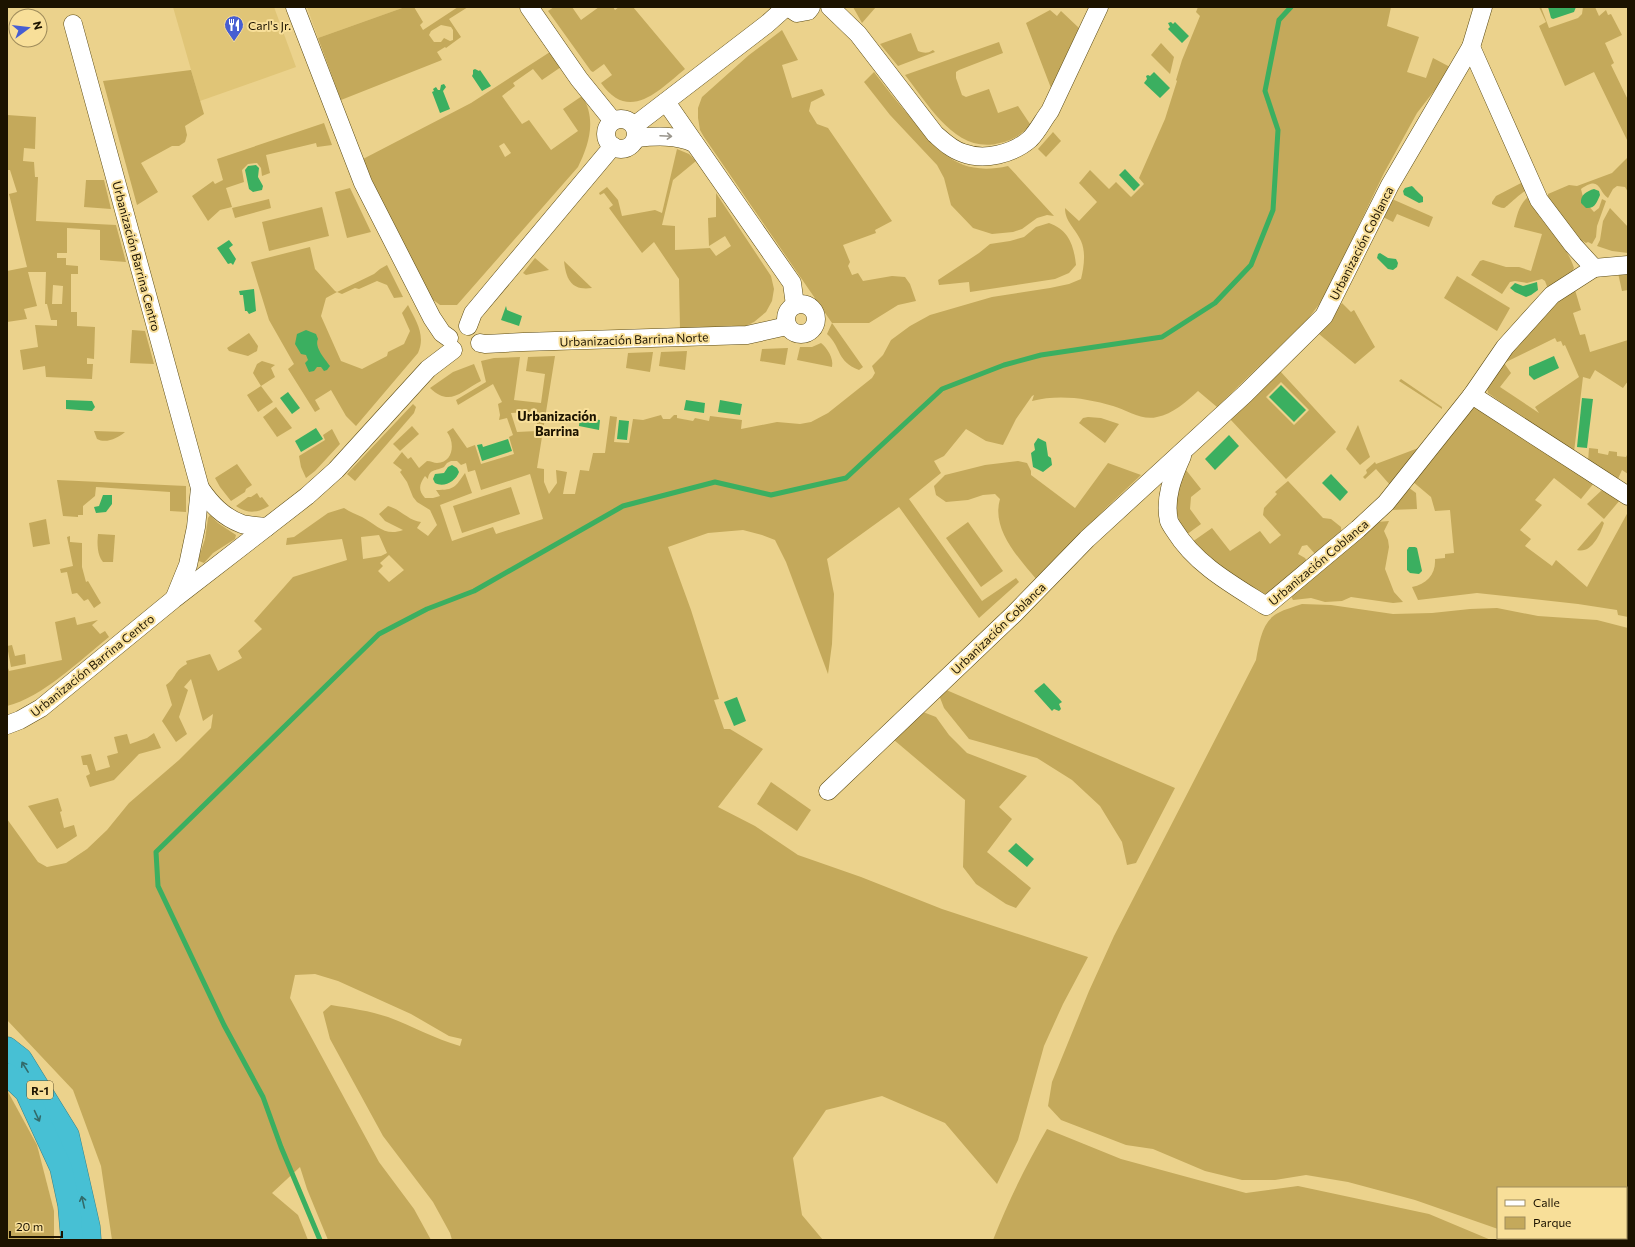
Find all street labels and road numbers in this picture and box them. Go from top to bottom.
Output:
street label: Urbanización Barrina Centro [110,179,164,333]
street label: Urbanización Coblanca [1326,184,1396,302]
street label: Urbanización Barrina Norte [559,329,709,349]
street label: Urbanización Coblanca [1265,516,1371,608]
street label: Urbanización Coblanca [948,579,1048,677]
street label: Urbanización Barrina Centro [27,611,157,719]
road number: R-1 [27,1081,53,1099]

